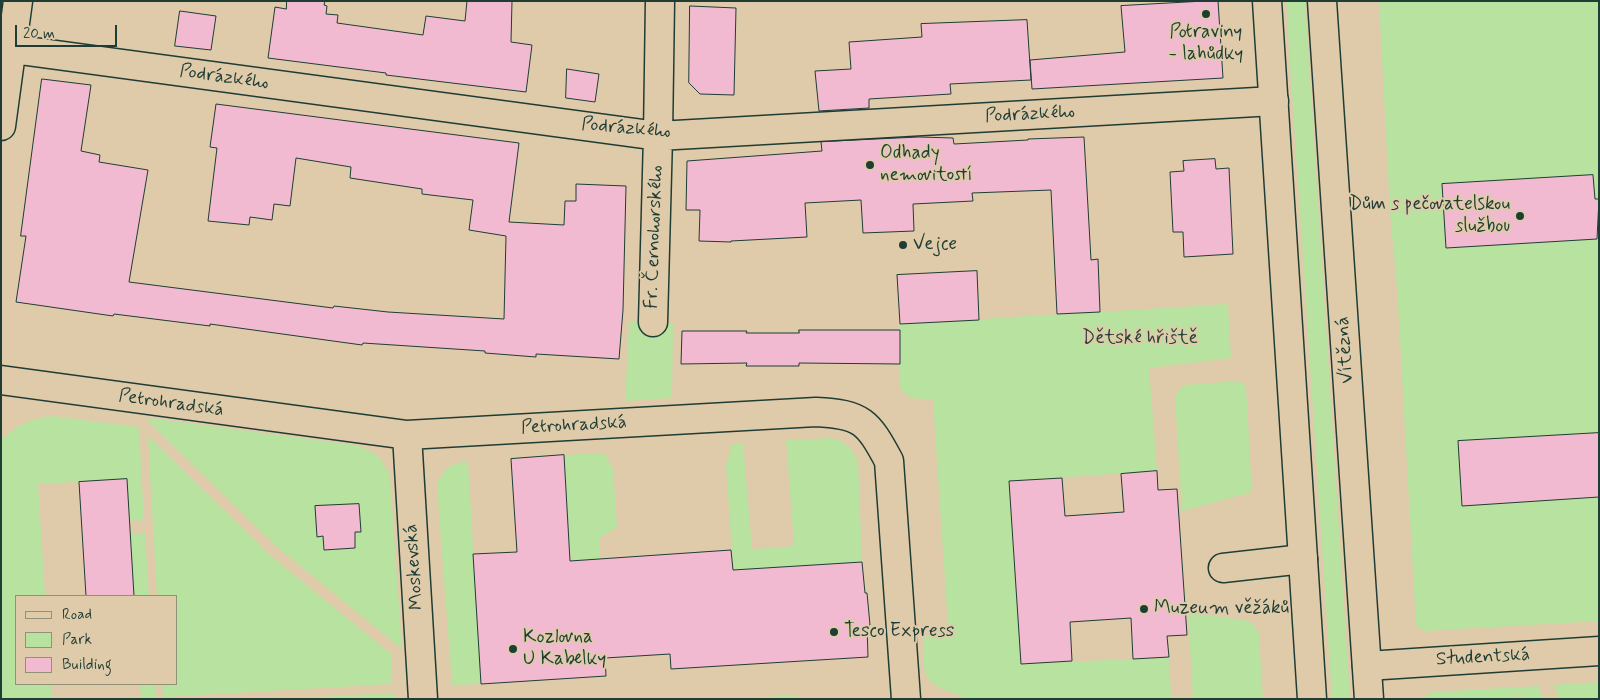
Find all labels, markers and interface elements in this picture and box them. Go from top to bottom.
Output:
marker: Potraviny - lahůdky [1200,8,1212,20]
scale bar [18,15,120,47]
place label: Potraviny - lahůdky [1169,22,1243,66]
text: 20 m [23,24,55,44]
street label: Podrázkého [178,60,270,96]
street label: Podrázkého [985,101,1075,129]
street label: Podrázkého [580,114,672,144]
place label: Odhady nemovitostí [880,143,972,187]
marker: Odhady nemovitostí [864,159,876,171]
street label: Fr. Černohorského [641,165,669,309]
place label: Dům s pečovatelskou službou [1349,194,1510,238]
marker: Dům s pečovatelskou službou [1514,210,1526,222]
place label: Vejce [913,234,957,256]
marker: Vejce [897,239,909,251]
street label: Vítězná [1332,316,1360,384]
park label: Dětské hřiště [1082,328,1198,350]
street label: Petrohradská [117,385,225,423]
street label: Petrohradská [520,412,628,440]
street label: Moskevská [401,523,429,611]
legend [15,595,178,685]
place label: Muzeum věžáků [1154,598,1289,620]
marker: Muzeum věžáků [1138,603,1150,615]
text: Road [62,605,92,625]
place label: Tesco Express [844,621,954,643]
marker: Tesco Express [828,626,840,638]
place label: Kozlovna U Kabelky [523,627,606,671]
text: Park [62,630,92,650]
marker: Kozlovna U Kabelky [507,643,519,655]
street label: Studentská [1435,644,1531,672]
text: Building [62,655,112,675]

